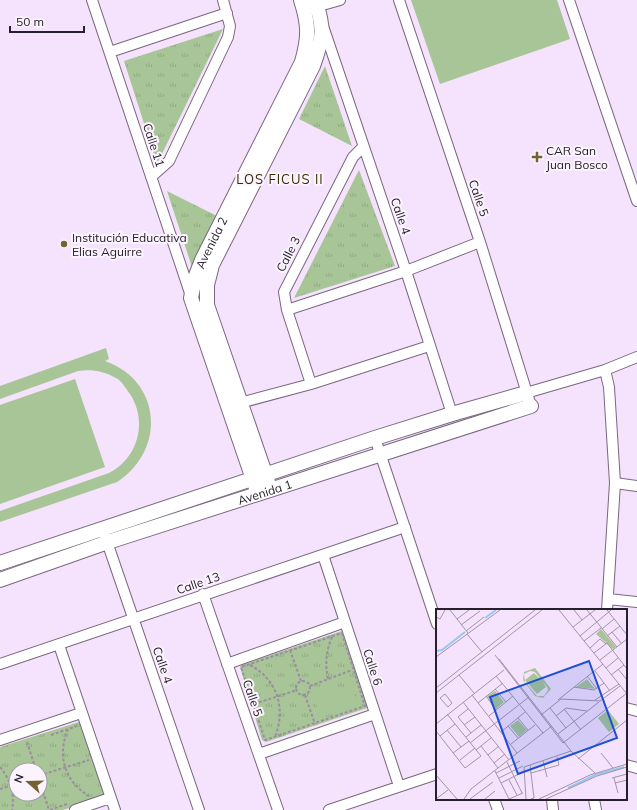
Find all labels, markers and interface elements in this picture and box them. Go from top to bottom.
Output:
scale bar [10,8,84,34]
text: 50 m [16,14,44,29]
street label: Calle 11 [140,121,168,169]
place label: CAR San Juan Bosco [546,143,608,172]
marker: CAR San Juan Bosco [531,151,543,163]
district label: LOS FICUS II [236,171,324,187]
street label: Calle 5 [466,178,492,218]
street label: Calle 4 [388,196,414,236]
street label: Avenida 2 [192,214,230,271]
place label: Institución Educativa Elias Aguirre [72,230,187,259]
street label: Calle 3 [273,234,303,274]
marker: Institución Educativa Elias Aguirre [59,239,69,249]
street label: Avenida 1 [236,476,294,507]
street label: Calle 13 [174,569,222,597]
inset map [436,609,627,800]
street label: Calle 4 [150,645,176,685]
street label: Calle 6 [360,647,386,687]
street label: Calle 5 [240,678,266,718]
north arrow [8,762,48,802]
text: N [11,772,27,785]

